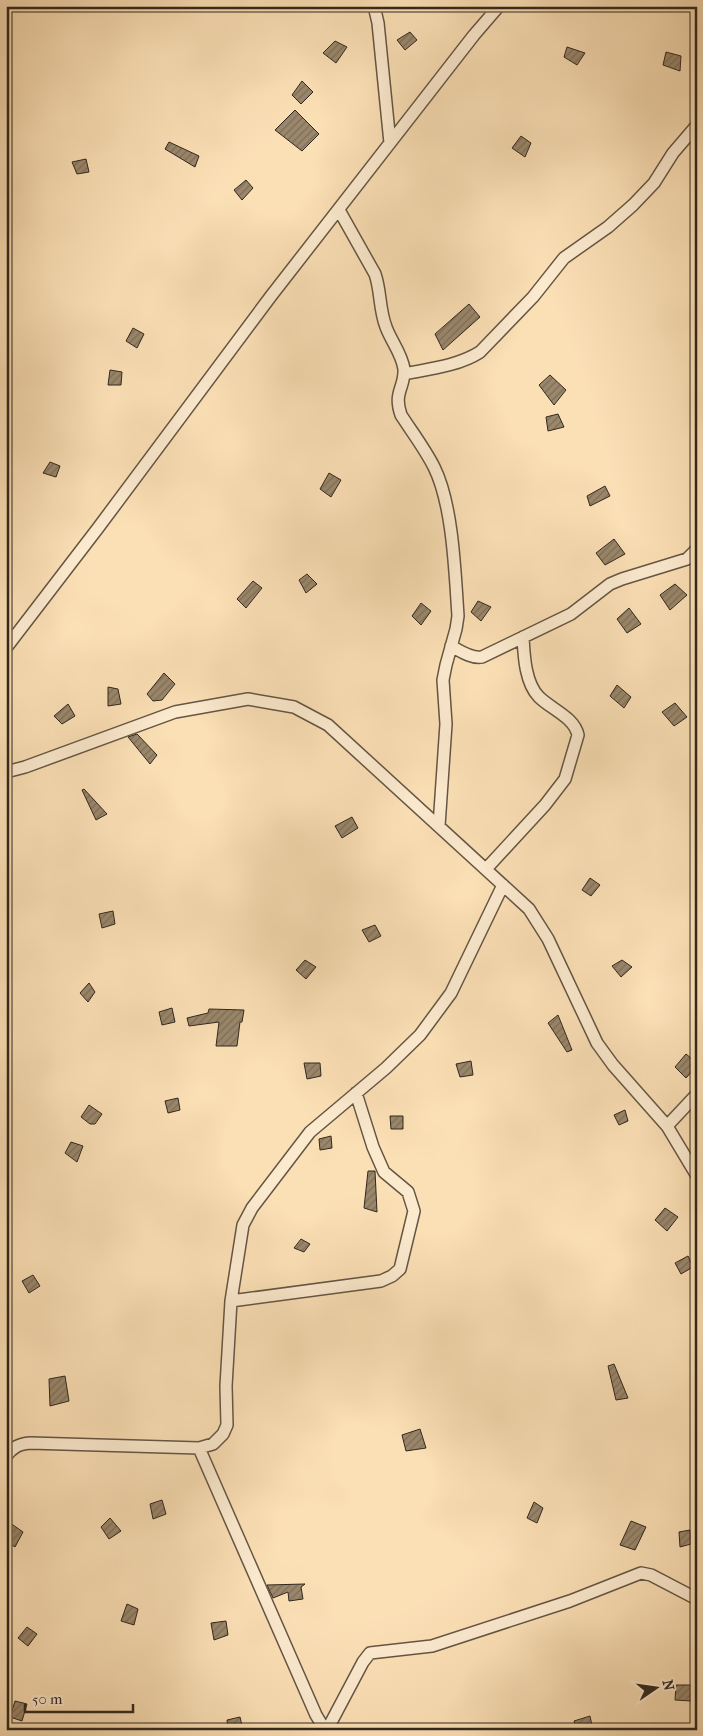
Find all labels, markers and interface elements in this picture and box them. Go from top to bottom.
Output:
north arrow [630,1664,680,1714]
text: N [659,1678,678,1693]
scale bar [25,1681,132,1713]
text: 50 m [32,1690,63,1708]

